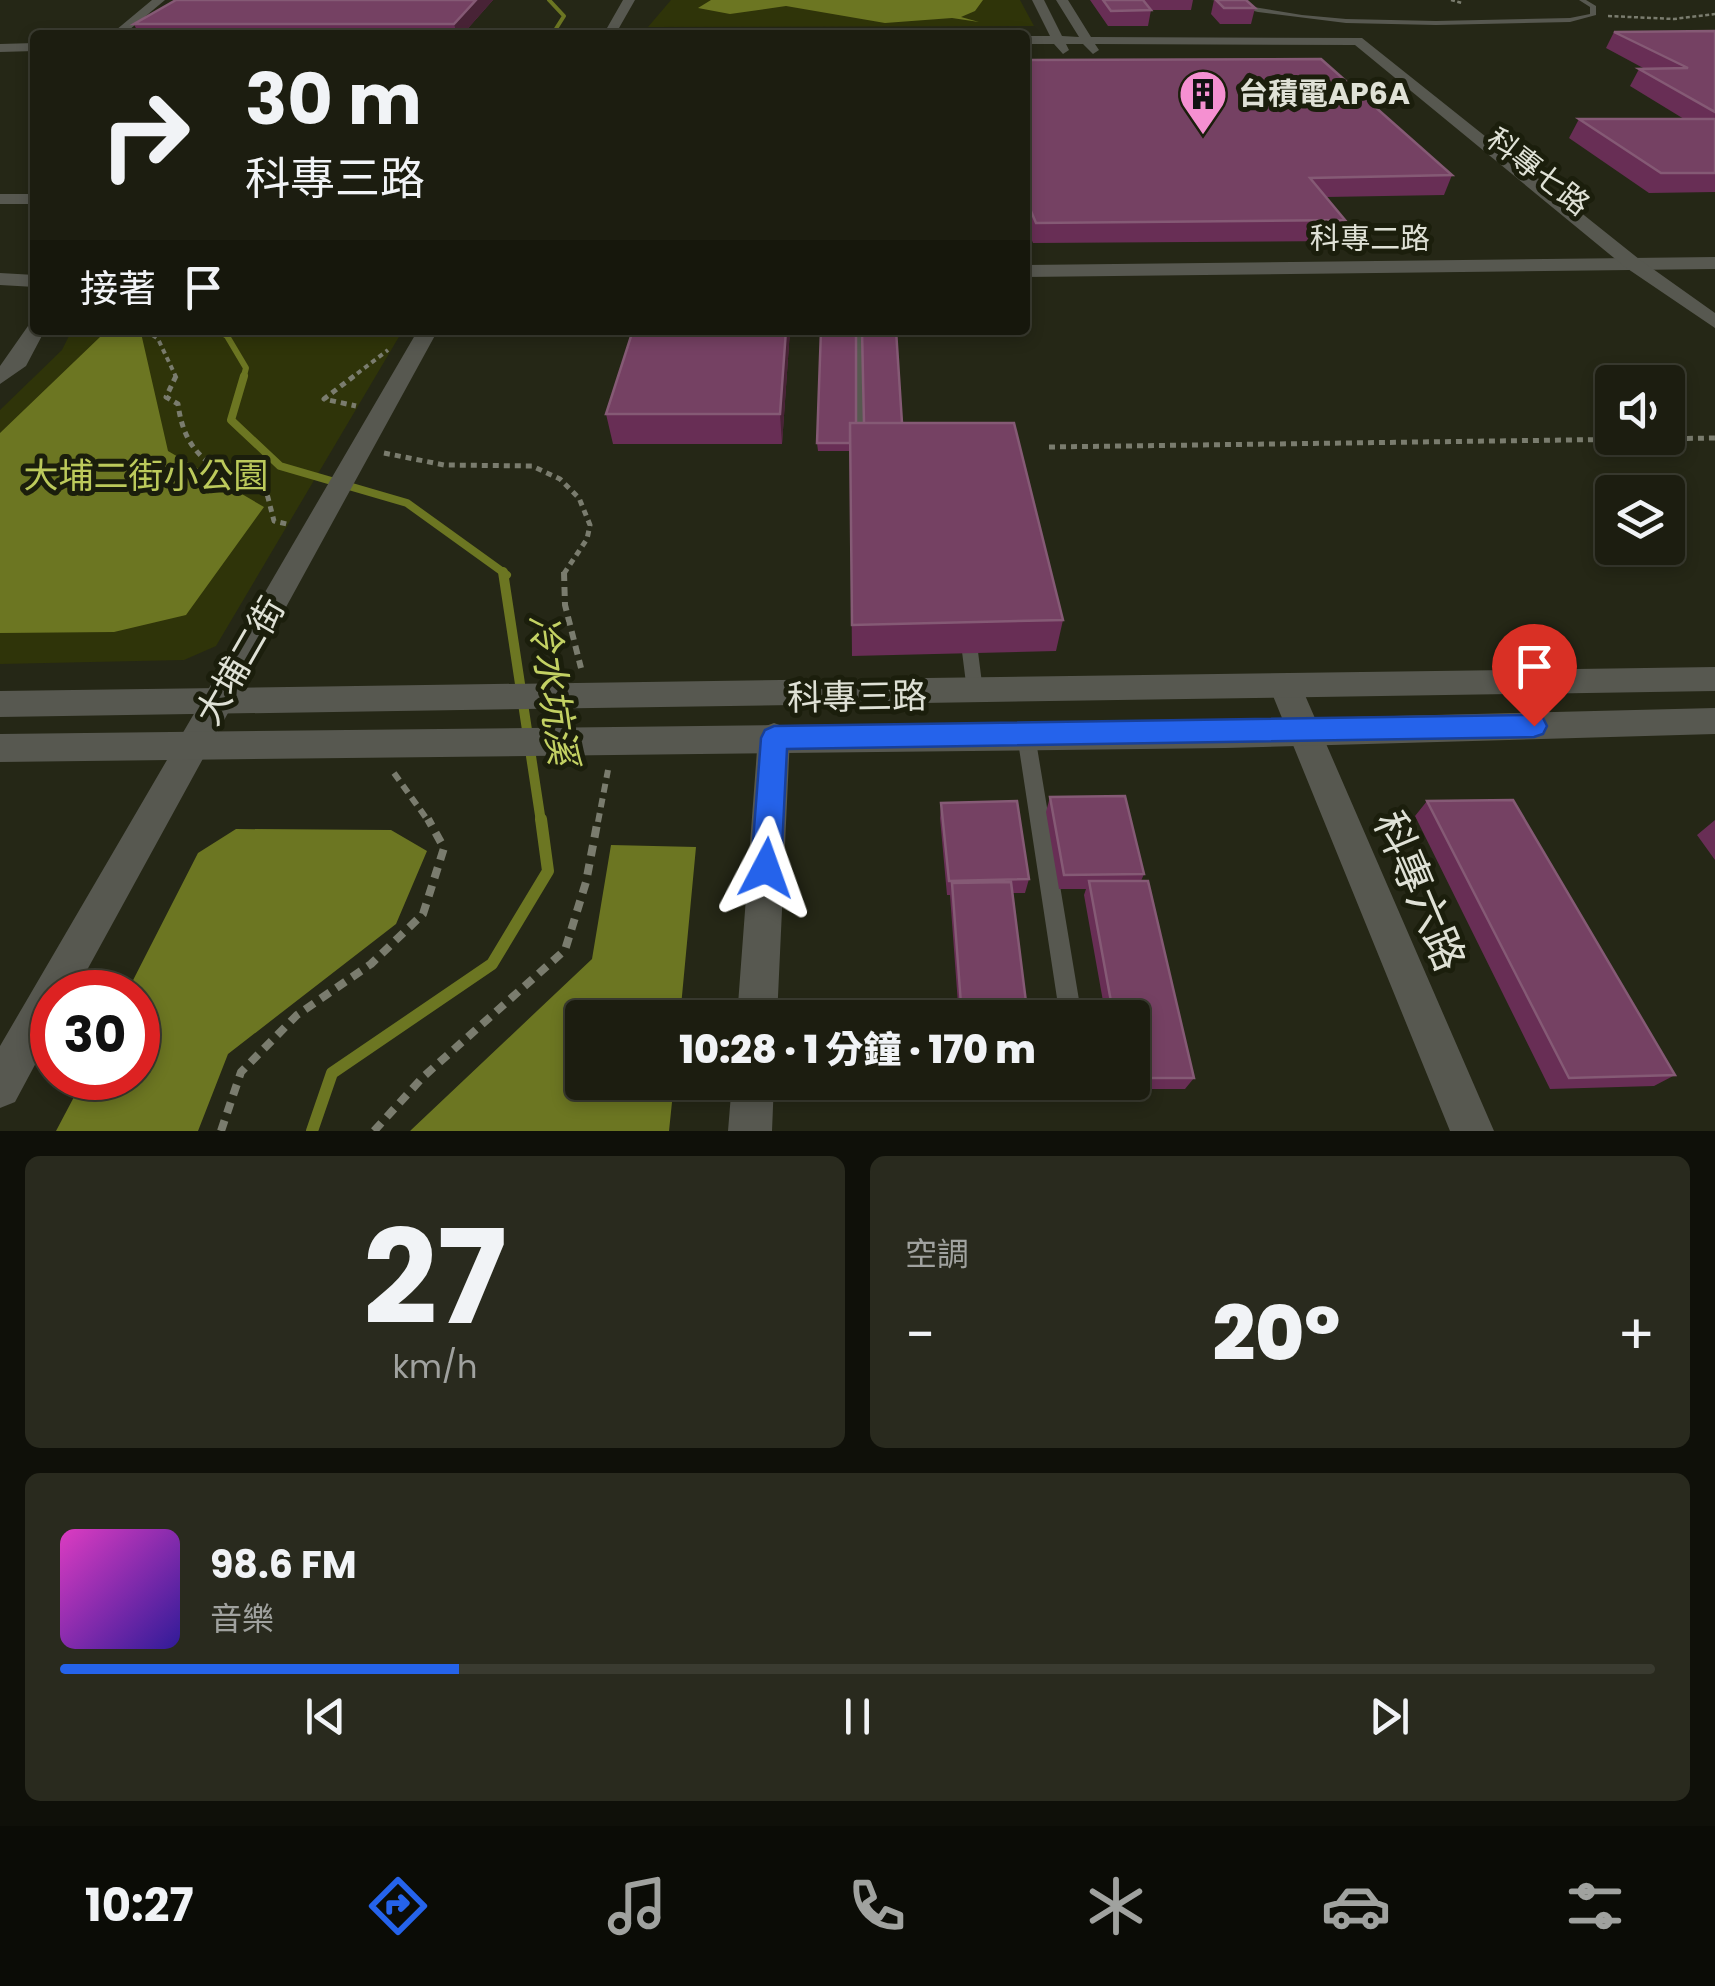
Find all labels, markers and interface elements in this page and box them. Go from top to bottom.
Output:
text: 30 m [245,50,422,149]
building icon: 台積電AP6A [1177,68,1229,136]
icon: right [80,70,210,200]
place label: 台積電AP6A [1238,72,1410,115]
street label: 科專七路 [1478,118,1599,225]
text: 科專三路 [245,147,425,210]
street label: 科專二路 [1310,217,1430,260]
icon: arrive [176,260,231,315]
text: 接著 [80,262,156,315]
map controls [1595,365,1685,565]
button: sound [1595,365,1685,455]
park label: 大埔二街小公園 [23,451,269,500]
button: layers [1595,475,1685,565]
street label: 大埔二街 [183,588,296,734]
water label: 冷水坑溪 [517,610,591,773]
pin [1492,624,1577,727]
icon: arrive [1507,639,1562,694]
street label: 科專三路 [787,671,927,722]
street label: 科專六路 [1360,802,1480,980]
position arrow [714,816,818,920]
speed limit sign: 30 [30,970,160,1100]
text: 10:28 · 1 分鐘 · 170 m [679,1023,1036,1076]
text: 27 [363,1186,507,1369]
text: 空調 [905,1231,969,1276]
text: 20° [1212,1281,1340,1386]
text: − [905,1296,935,1373]
text: + [1617,1296,1655,1373]
text: km/h [392,1344,478,1389]
text: 98.6 FM [210,1538,357,1591]
text: 音樂 [210,1596,274,1641]
icon: previous [298,1689,353,1744]
icon: pause [830,1689,885,1744]
icon: next [1362,1689,1417,1744]
icon: directions [363,1871,433,1941]
icon: music [602,1871,672,1941]
icon: phone [842,1871,912,1941]
icon: climate [1081,1871,1151,1941]
icon: car [1321,1871,1391,1941]
icon: filters [1560,1871,1630,1941]
text: 10:27 [85,1874,194,1937]

